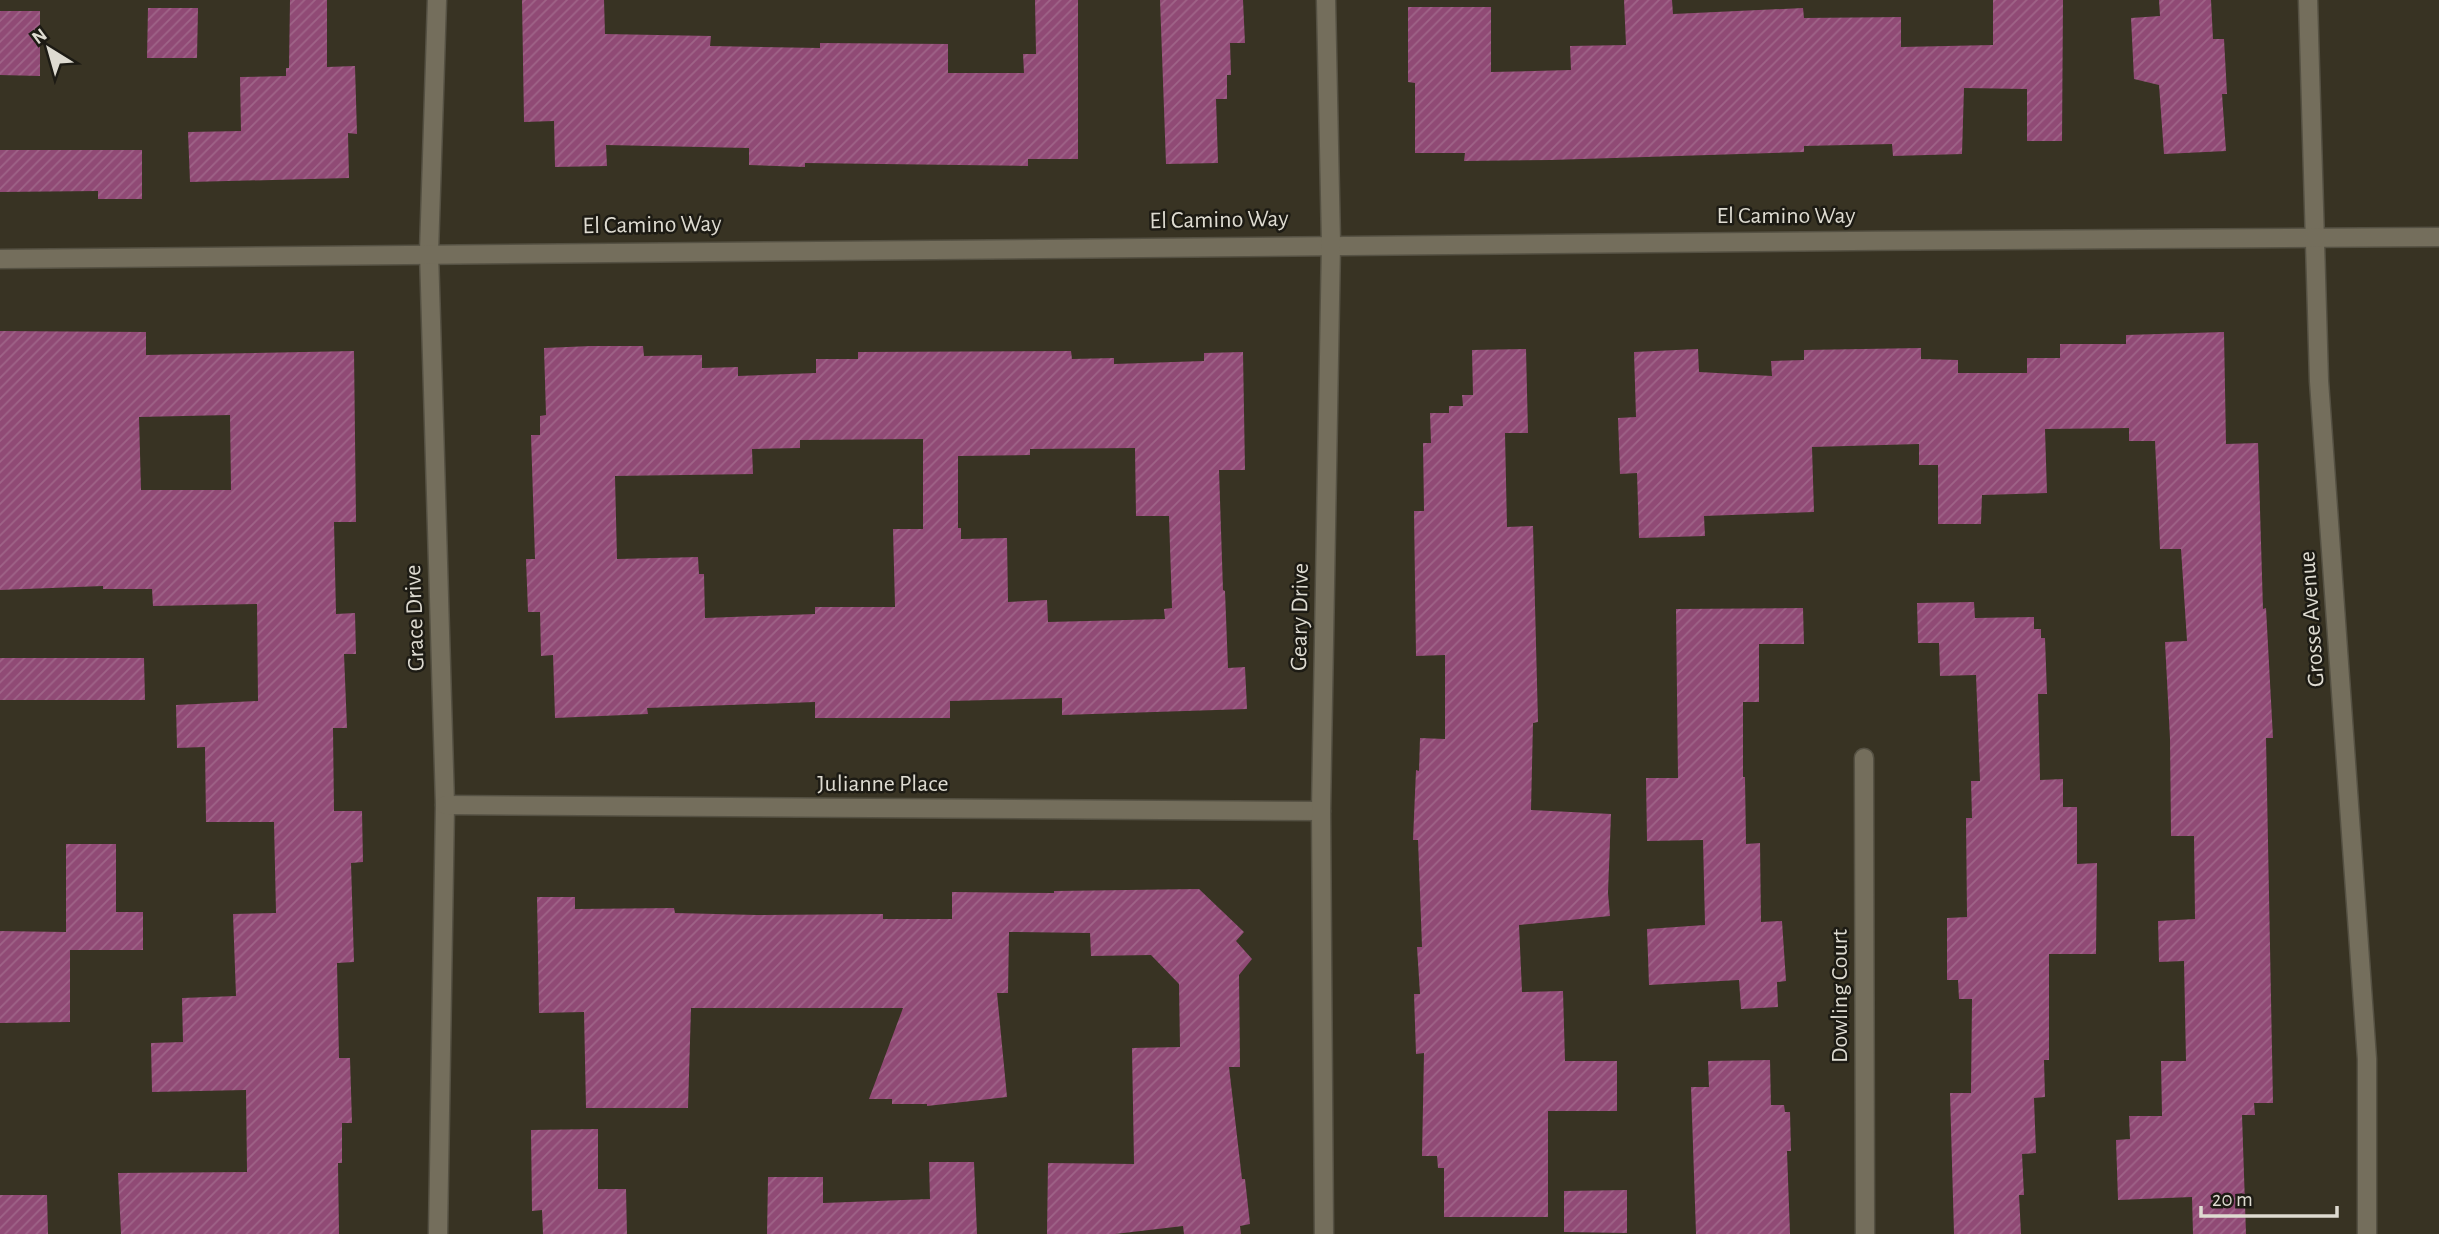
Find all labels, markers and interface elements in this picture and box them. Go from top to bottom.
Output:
north arrow [14,14,84,84]
text: N [29,25,51,48]
street label: El Camino Way [1716,204,1856,228]
street label: El Camino Way [1149,207,1289,233]
street label: El Camino Way [582,212,722,238]
street label: Grosse Avenue [2295,550,2329,688]
street label: Geary Drive [1287,563,1313,671]
street label: Grace Drive [401,564,429,672]
street label: Julianne Place [817,772,949,796]
street label: Dowling Court [1828,929,1852,1063]
scale bar [2201,1174,2338,1218]
text: 20 m [2212,1189,2253,1210]

